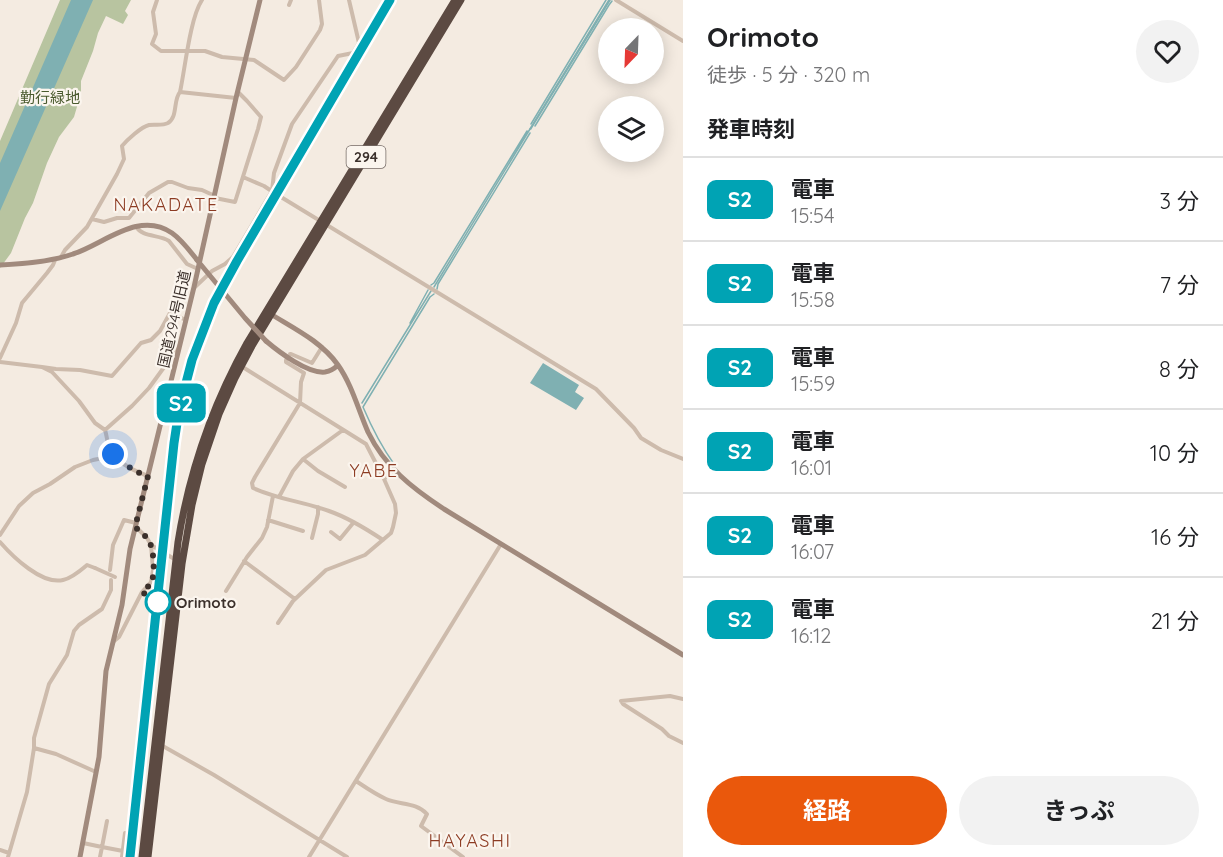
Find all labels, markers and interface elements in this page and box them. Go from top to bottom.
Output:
north arrow [598,18,664,84]
map controls [598,18,664,162]
text: Orimoto [707,19,819,54]
button: heart [1136,20,1199,83]
text: 徒歩 · 5 分 · 320 m [707,62,870,87]
park label: 勤行緑地 [20,88,80,107]
button: layers [598,96,664,162]
text: 発車時刻 [707,115,795,143]
road number: 294 [346,146,386,168]
text: 電車 [791,175,835,203]
text: S2 [728,186,752,212]
text: 3 分 [1159,187,1199,215]
district label: NAKADATE [113,193,219,216]
text: 15:54 [791,203,834,228]
text: 電車 [791,259,835,287]
street label: 国道294号旧道 [154,268,194,370]
text: S2 [728,270,752,296]
text: 7 分 [1160,271,1199,299]
text: 15:58 [791,287,835,312]
text: 電車 [791,343,835,371]
text: S2 [728,354,752,380]
text: 8 分 [1159,355,1199,383]
text: 15:59 [791,371,835,396]
line badge: S2 [154,384,208,422]
text: S2 [169,390,193,416]
text: 電車 [791,427,835,455]
text: S2 [728,438,752,464]
your location [98,439,128,469]
text: 10 分 [1150,439,1199,467]
text: 16:01 [791,455,832,480]
district label: YABE [350,459,398,482]
text: 電車 [791,511,835,539]
text: S2 [728,522,752,548]
text: 16 分 [1151,523,1199,551]
text: 16:07 [791,539,834,564]
marker: Orimoto [145,589,171,615]
place label: Orimoto [176,593,236,612]
text: 電車 [791,595,835,623]
text: S2 [728,606,752,632]
text: 21 分 [1151,607,1199,635]
text: 16:12 [791,623,831,648]
button: 経路 [707,776,947,845]
button: きっぷ [959,776,1199,845]
district label: HAYASHI [429,829,511,852]

